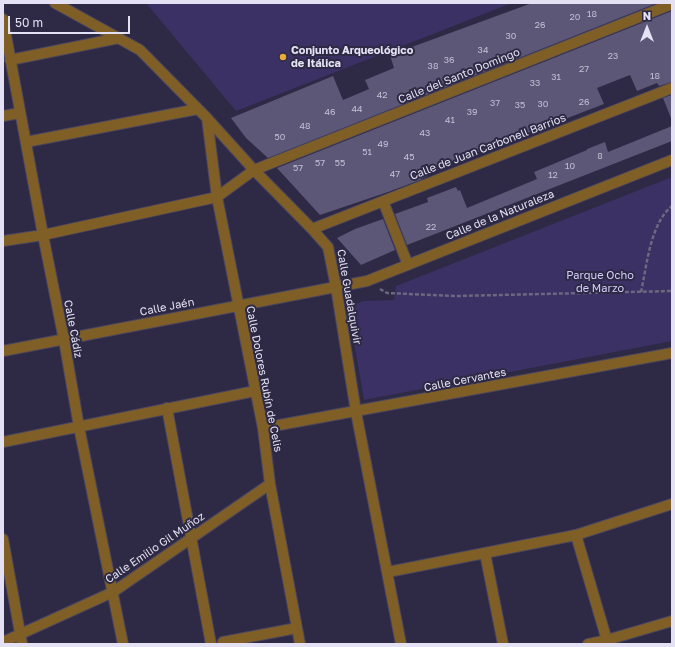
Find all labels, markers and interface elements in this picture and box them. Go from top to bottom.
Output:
scale bar [10,8,132,34]
north arrow [627,8,667,48]
house number: 18 [587,9,597,19]
text: N [643,9,651,22]
house number: 20 [570,12,580,22]
text: 50 m [15,15,43,30]
house number: 26 [535,20,545,30]
house number: 30 [506,31,516,41]
place label: Conjunto Arqueológico de Itálica [291,44,413,70]
house number: 34 [478,45,488,55]
street label: Calle del Santo Domingo [396,46,522,106]
house number: 23 [608,51,618,61]
marker: Conjunto Arqueológico de Itálica [278,52,288,62]
house number: 36 [444,55,454,65]
house number: 38 [428,61,438,71]
house number: 27 [579,64,589,74]
house number: 18 [650,71,660,81]
house number: 31 [551,72,561,82]
house number: 33 [530,78,540,88]
house number: 42 [377,90,387,100]
house number: 26 [579,97,589,107]
house number: 37 [490,98,500,108]
house number: 30 [538,99,548,109]
house number: 35 [515,100,525,110]
house number: 44 [352,104,362,114]
house number: 46 [325,107,335,117]
house number: 39 [467,107,477,117]
street label: Calle de Juan Carbonell Barrios [408,111,568,183]
house number: 41 [445,115,455,125]
house number: 48 [300,121,310,131]
house number: 43 [420,128,430,138]
house number: 50 [275,132,285,142]
house number: 49 [378,139,388,149]
house number: 51 [362,147,372,157]
house number: 8 [597,151,603,161]
house number: 45 [404,152,414,162]
house number: 57 [315,158,325,168]
house number: 55 [335,158,345,168]
house number: 10 [565,161,575,171]
house number: 57 [293,163,303,173]
house number: 47 [390,169,400,179]
house number: 12 [548,170,558,180]
street label: Calle de la Naturaleza [444,187,556,243]
house number: 22 [426,222,436,232]
street label: Calle Guadalquivir [334,248,364,346]
park label: Parque Ocho de Marzo [566,269,634,295]
street label: Calle Jaén [139,295,195,319]
street label: Calle Cádiz [61,299,85,359]
street label: Calle Dolores Rubín de Celis [243,305,285,453]
street label: Calle Cervantes [423,366,507,394]
street label: Calle Emilio Gil Muñoz [103,510,207,586]

